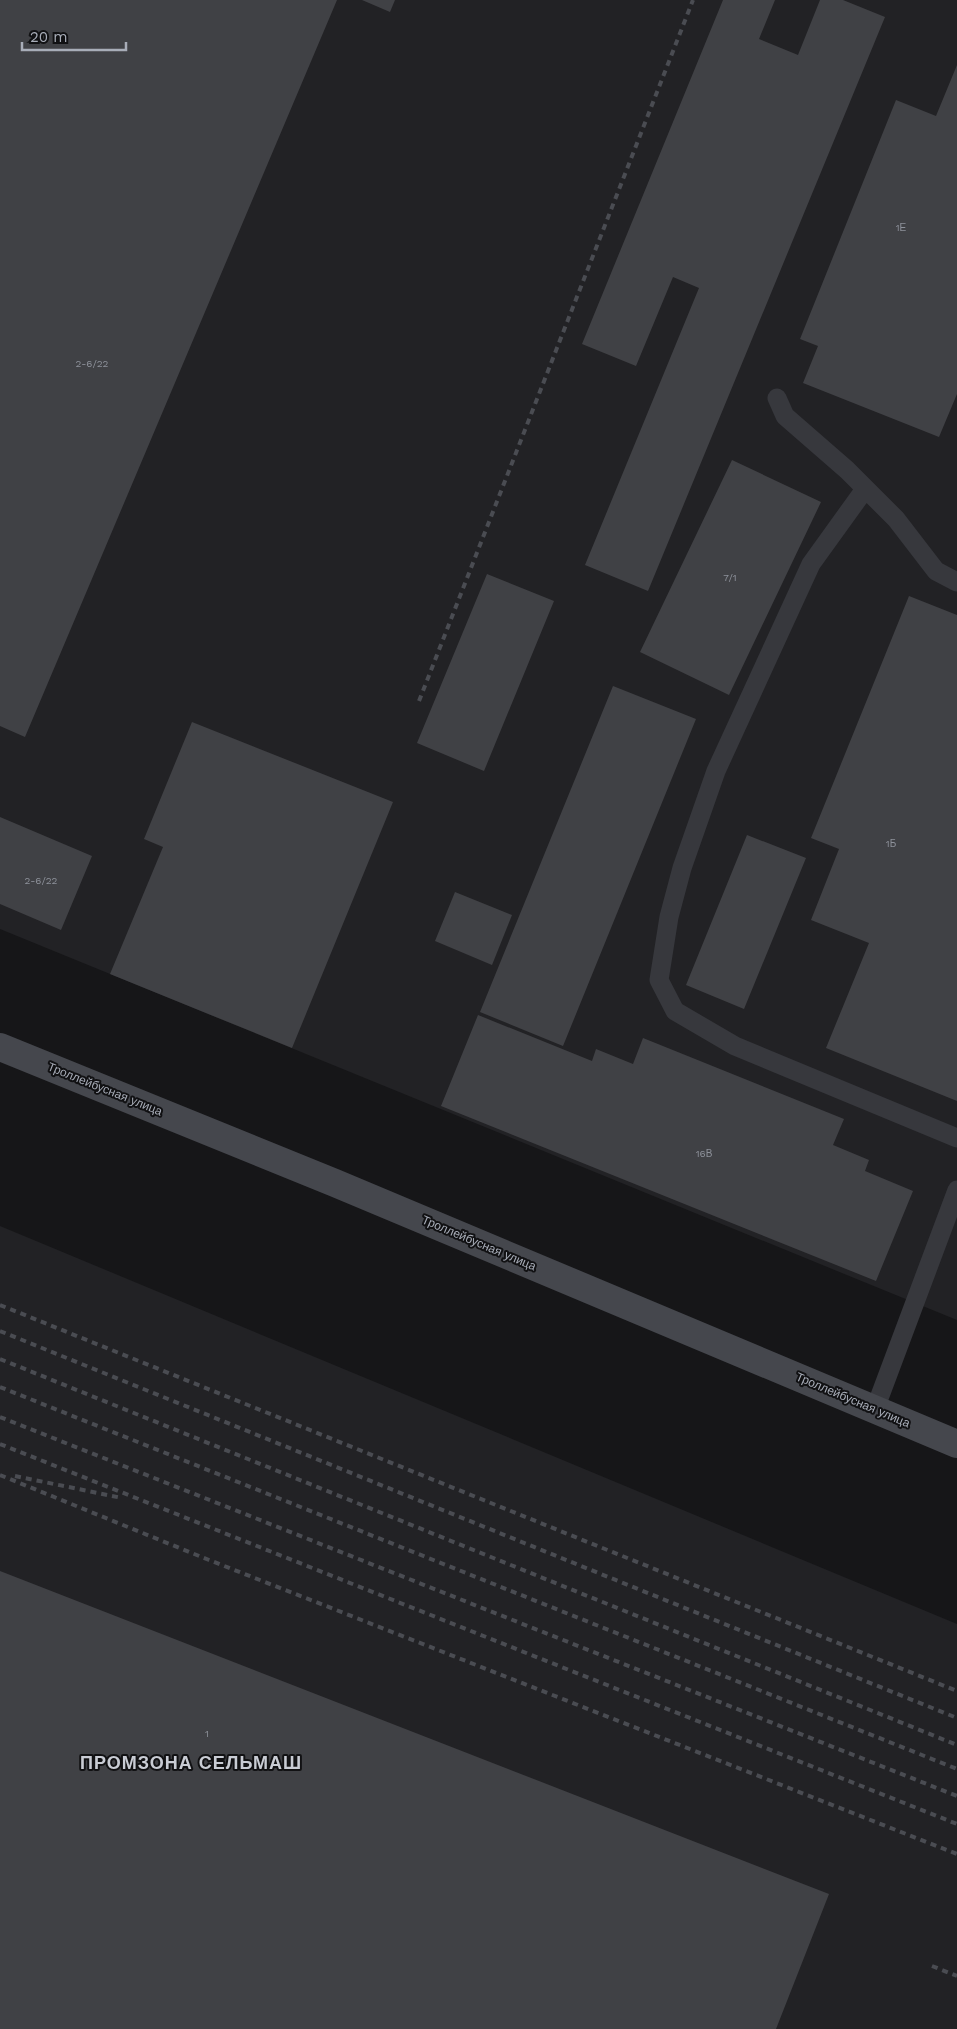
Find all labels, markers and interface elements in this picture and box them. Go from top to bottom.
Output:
scale bar [22,20,126,52]
text: 20 m [30,28,68,46]
house number: 1Е [896,222,907,233]
house number: 2-6/22 [76,358,109,369]
house number: 7/1 [723,572,737,583]
house number: 1Б [886,838,897,849]
house number: 2-6/22 [25,875,58,886]
street label: Троллейбусная улица [46,1060,165,1119]
house number: 16В [696,1148,713,1159]
street label: Троллейбусная улица [420,1213,538,1273]
street label: Троллейбусная улица [794,1370,912,1430]
house number: 1 [205,1728,209,1739]
district label: ПРОМЗОНА СЕЛЬМАШ [80,1752,302,1773]

